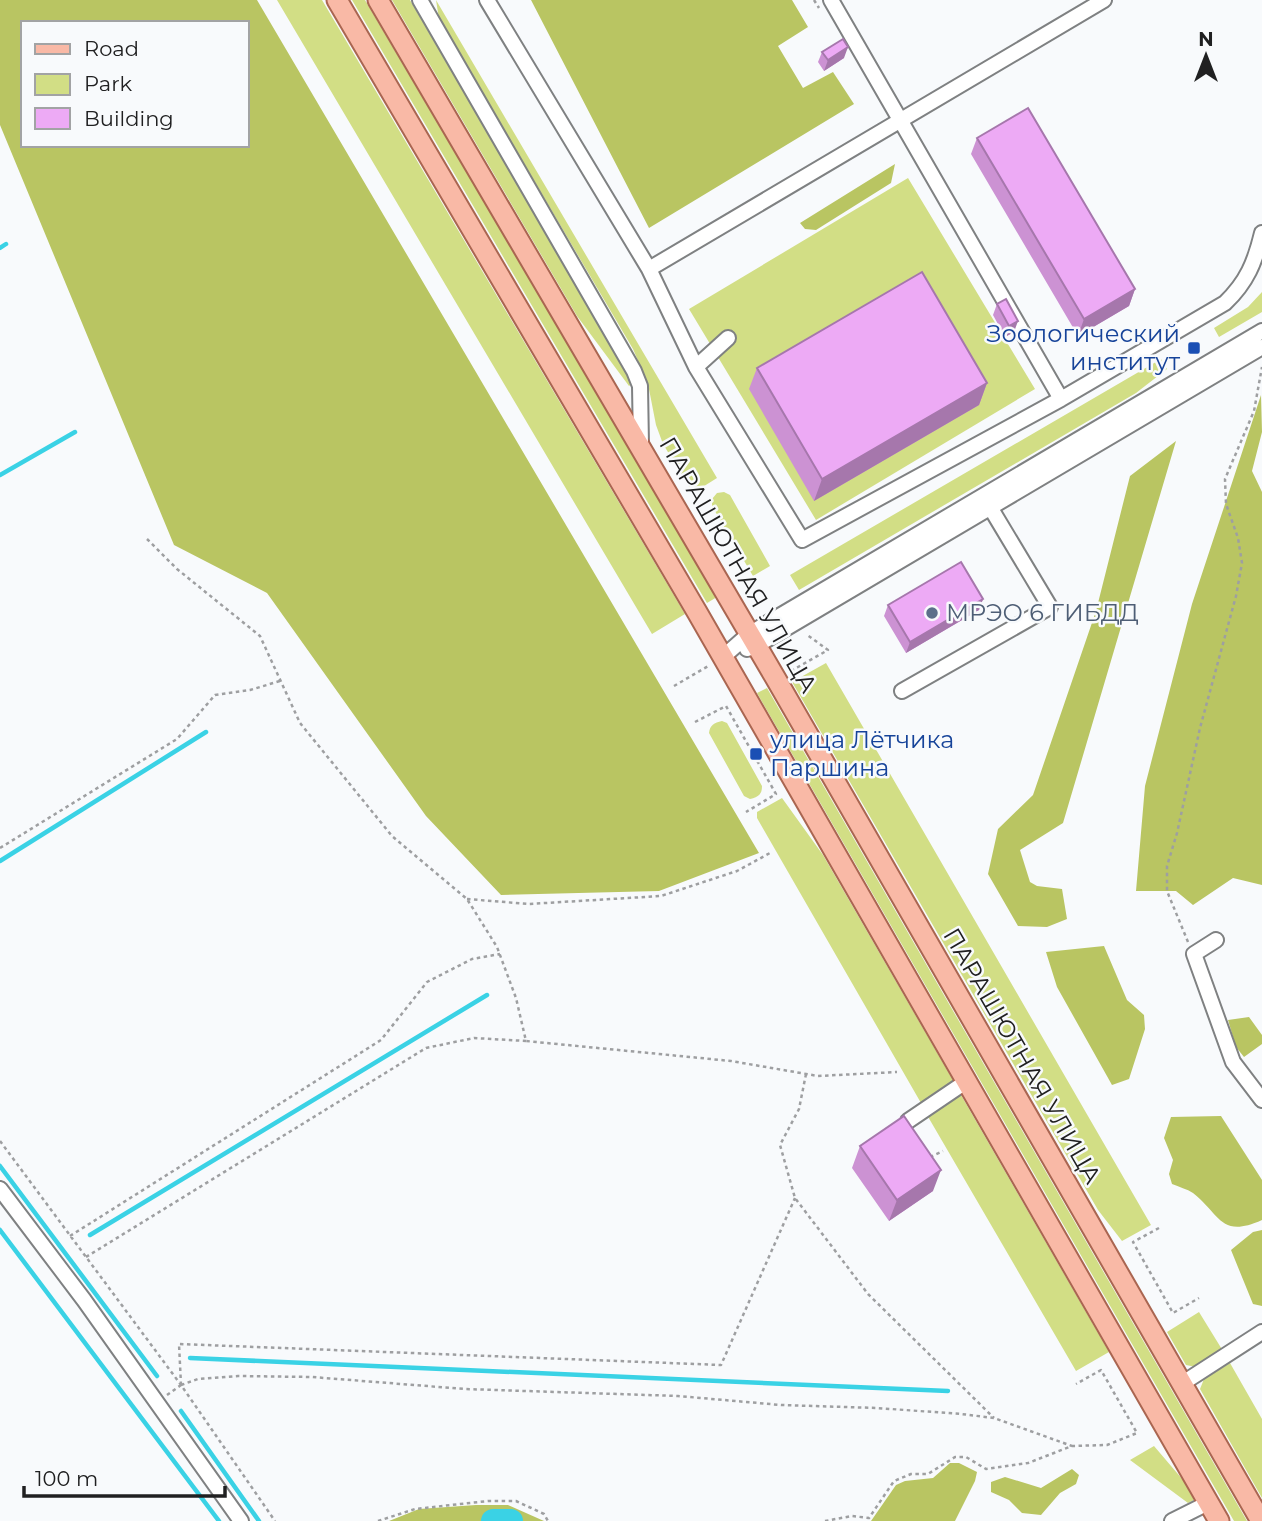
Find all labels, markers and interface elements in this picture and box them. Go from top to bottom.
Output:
legend [21,21,248,147]
north arrow [1171,21,1241,91]
text: N [1198,28,1214,51]
text: Road [84,36,139,61]
text: Park [84,71,132,96]
text: Building [84,106,174,131]
place label: Зоологический институт [987,319,1181,376]
marker: Зоологический институт [1186,340,1202,356]
street label: ПАРАШЮТНАЯ УЛИЦА [653,432,824,698]
place label: МРЭО 6 ГИБДД [946,598,1139,627]
marker: МРЭО 6 ГИБДД [924,605,940,621]
place label: улица Лётчика Паршина [769,725,954,782]
marker: улица Лётчика Паршина [748,746,764,762]
street label: ПАРАШЮТНАЯ УЛИЦА [937,923,1108,1189]
scale bar [24,1454,226,1498]
text: 100 m [35,1466,98,1491]

